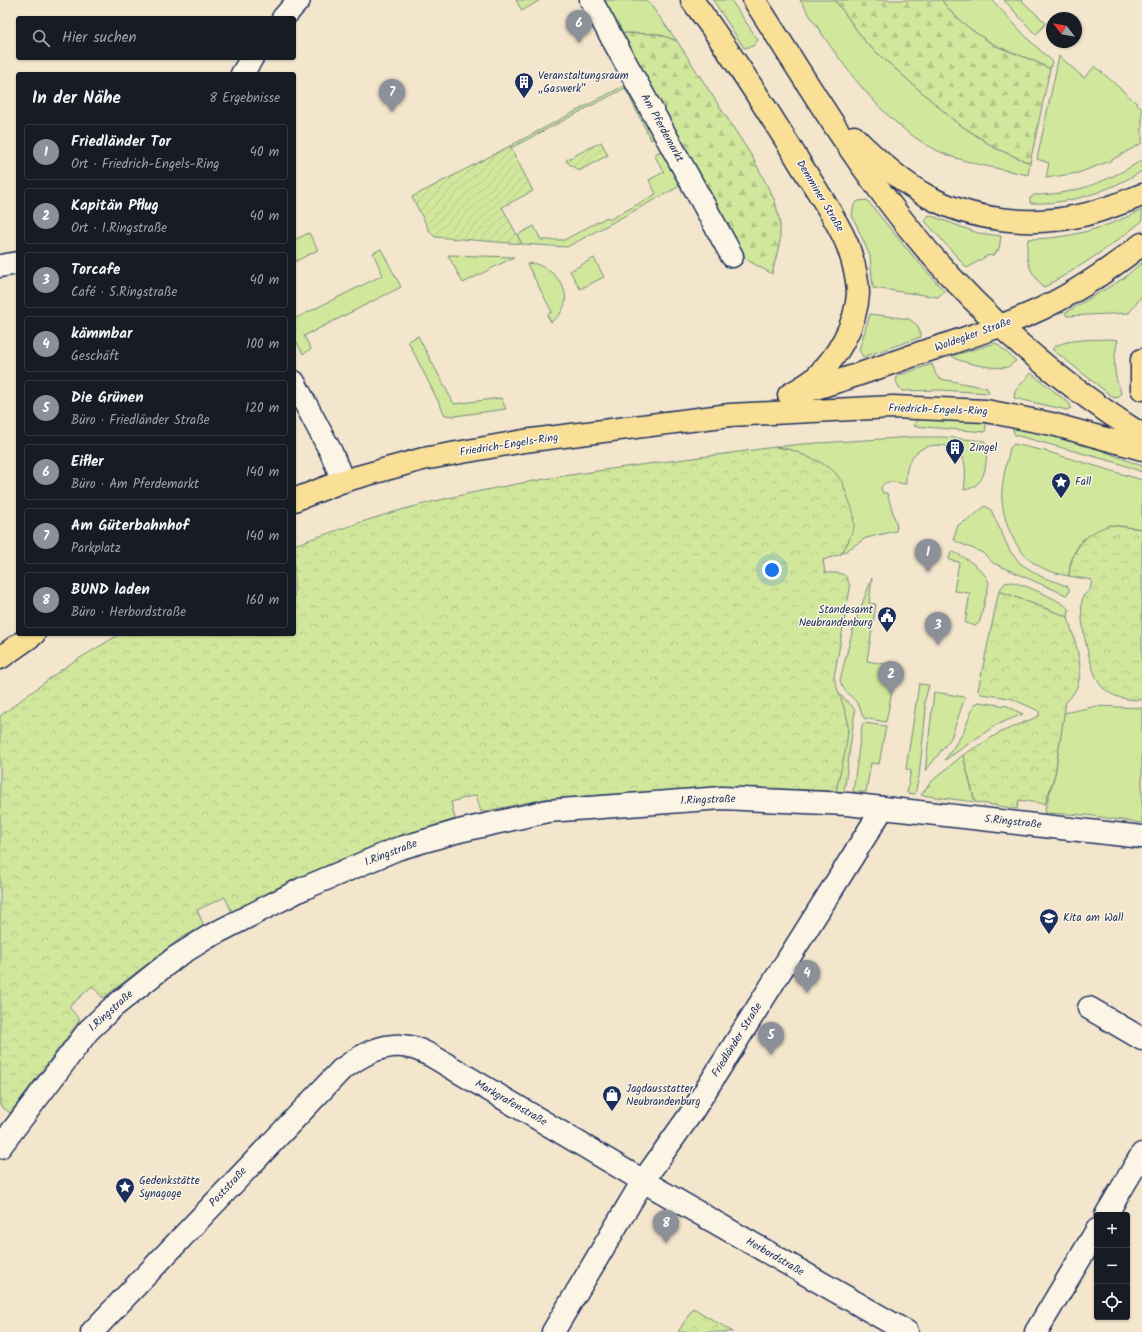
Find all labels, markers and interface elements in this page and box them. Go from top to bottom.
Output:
pin: 6 [566,10,592,43]
north arrow [1046,12,1082,48]
search box [16,16,296,60]
text: Hier suchen [62,26,136,50]
icon: search [30,27,52,49]
place label: Veranstaltungsraum „Gaswerk“ [538,67,629,98]
building icon: Veranstaltungsraum „Gaswerk“ [513,71,535,99]
pin: 7 [379,79,405,112]
text: In der Nähe [32,85,121,112]
text: 8 Ergebnisse [209,88,280,109]
street label: Am Pferdemarkt [636,90,689,166]
text: Friedländer Tor [71,130,171,154]
text: 1 [44,142,48,163]
text: 40 m [250,142,279,163]
text: Ort · Friedrich-Engels-Ring [71,154,220,175]
street label: Demminer Straße [791,157,849,236]
text: Kapitän Pflug [71,194,159,218]
text: 2 [42,206,50,227]
text: 40 m [250,206,279,227]
text: Ort · 1.Ringstraße [71,218,167,239]
text: Torcafe [71,258,120,282]
text: 3 [42,270,50,291]
text: 40 m [250,270,279,291]
text: Café · 5.Ringstraße [71,282,177,303]
street label: Woldegker Straße [932,313,1014,357]
text: kämmbar [71,322,132,346]
text: 4 [42,334,50,355]
text: 100 m [246,334,279,355]
text: Geschäft [71,346,119,367]
text: Die Grünen [71,386,144,410]
text: 5 [43,398,49,419]
text: 120 m [245,398,279,419]
street label: Friedrich-Engels-Ring [888,399,988,421]
text: Büro · Friedländer Straße [71,410,210,431]
street label: Friedrich-Engels-Ring [458,428,560,462]
building icon: Zingel [944,437,966,465]
place label: Zingel [969,439,997,457]
text: Eifler [71,450,104,474]
text: 6 [42,462,50,483]
text: 140 m [246,462,279,483]
place icon: Fall [1050,471,1072,499]
place label: Fall [1075,473,1092,491]
text: Büro · Am Pferdemarkt [71,474,199,495]
text: Am Güterbahnhof [71,514,189,538]
text: 7 [43,526,49,547]
text: 140 m [246,526,279,547]
text: Parkplatz [71,538,121,559]
pin: 1 [915,539,941,572]
your location [762,560,782,580]
text: BUND laden [71,578,150,602]
text: 8 [42,590,50,611]
text: 160 m [246,590,279,611]
place label: Standesamt Neubrandenburg [799,601,874,632]
text: Büro · Herbordstraße [71,602,186,623]
public building icon: Standesamt Neubrandenburg [876,605,898,633]
pin: 3 [925,612,951,645]
pin: 2 [878,661,904,694]
street label: 1.Ringstraße [680,790,736,810]
street label: 5.Ringstraße [983,810,1043,834]
street label: 1.Ringstraße [362,835,420,871]
school or university icon: Kita am Wall [1038,907,1060,935]
place label: Kita am Wall [1063,909,1124,927]
pin: 4 [794,960,820,993]
street label: 1.Ringstraße [84,986,138,1036]
street label: Friedländer Straße [707,999,767,1081]
pin: 5 [758,1022,784,1055]
street label: Markgrafenstraße [472,1075,550,1131]
place label: Jagdausstatter Neubrandenburg [626,1080,700,1111]
shop icon: Jagdausstatter Neubrandenburg [601,1084,623,1112]
street label: Poststraße [205,1163,251,1211]
place label: Gedenkstätte Synagoge [139,1172,200,1203]
place icon: Gedenkstätte Synagoge [114,1176,136,1204]
pin: 8 [653,1210,679,1243]
map controls [1094,1212,1130,1320]
button: + [1094,1212,1130,1248]
street label: Herbordstraße [742,1233,808,1281]
button: − [1094,1248,1130,1284]
button: locate [1094,1284,1130,1320]

